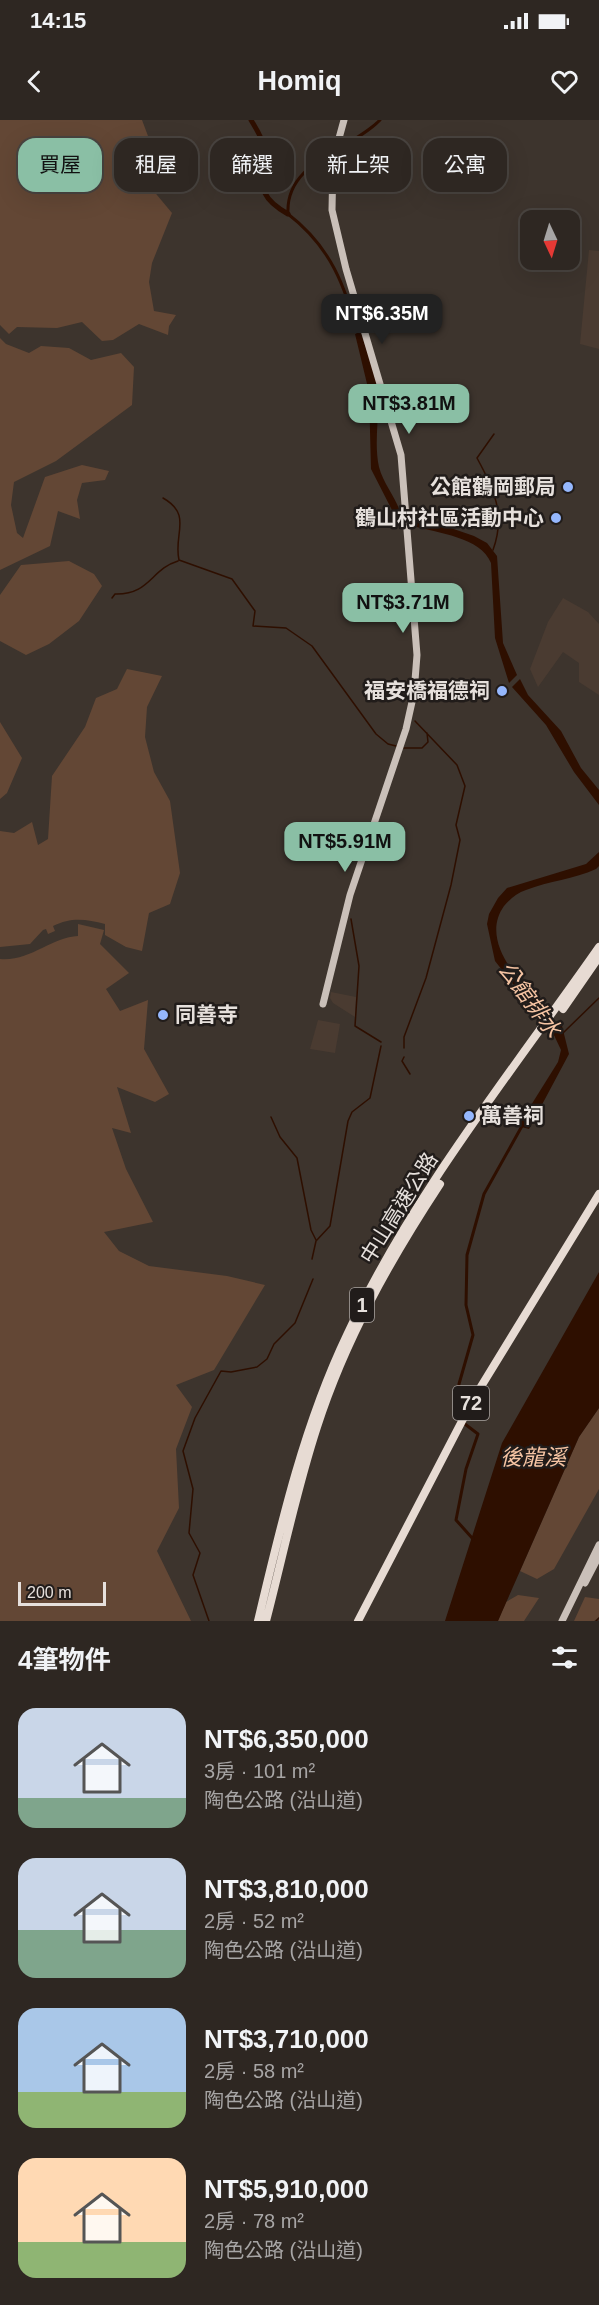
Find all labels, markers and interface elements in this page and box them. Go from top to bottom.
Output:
text: 14:15 [30,8,86,33]
icon: back [18,65,51,98]
icon: heart [548,65,581,98]
text: Homiq [258,66,342,96]
chip: 買屋 [18,138,102,192]
chip: 租屋 [114,138,198,192]
chip: 篩選 [210,138,294,192]
chip: 新上架 [306,138,411,192]
chip: 公寓 [423,138,507,192]
north arrow [520,210,580,270]
map controls [520,210,580,270]
pin: NT$6.35M [320,294,444,345]
text: NT$6.35M [335,302,429,324]
pin: NT$3.81M [347,384,471,435]
text: NT$3.81M [362,392,456,414]
place label: 公館鶴岡郵局 [430,475,556,498]
marker: 公館鶴岡郵局 [561,480,575,494]
place label: 鶴山村社區活動中心 [355,506,544,529]
marker: 鶴山村社區活動中心 [549,511,563,525]
pin: NT$3.71M [341,583,465,634]
text: NT$3.71M [356,591,450,613]
place label: 福安橋福德祠 [364,679,490,702]
marker: 福安橋福德祠 [495,684,509,698]
pin: NT$5.91M [283,822,407,873]
text: NT$5.91M [298,830,392,852]
water label: 公館排水 [493,957,567,1043]
place label: 同善寺 [175,1003,238,1026]
marker: 同善寺 [156,1008,170,1022]
place label: 萬善祠 [481,1104,544,1127]
marker: 萬善祠 [462,1109,476,1123]
street label: 中山高速公路 [355,1148,442,1267]
road number: 1 [350,1288,374,1322]
road number: 72 [453,1386,489,1420]
water label: 後龍溪 [500,1445,569,1470]
scale bar [18,1579,106,1606]
text: 200 m [27,1584,71,1601]
icon: filters [548,1641,581,1674]
text: 4筆物件 [18,1645,110,1675]
text: NT$6,350,000 [204,1724,369,1754]
icon: home [66,1732,138,1804]
text: 3房 · 101 m² [204,1760,315,1782]
text: 陶色公路 (沿山道) [204,1789,363,1811]
text: NT$3,810,000 [204,1874,369,1904]
icon: home [66,1882,138,1954]
text: 2房 · 52 m² [204,1910,304,1932]
text: 陶色公路 (沿山道) [204,1939,363,1961]
text: NT$3,710,000 [204,2024,369,2054]
icon: home [66,2032,138,2104]
text: 2房 · 58 m² [204,2060,304,2082]
text: 陶色公路 (沿山道) [204,2089,363,2111]
text: NT$5,910,000 [204,2174,369,2204]
icon: home [66,2182,138,2254]
text: 2房 · 78 m² [204,2210,304,2232]
text: 陶色公路 (沿山道) [204,2239,363,2261]

